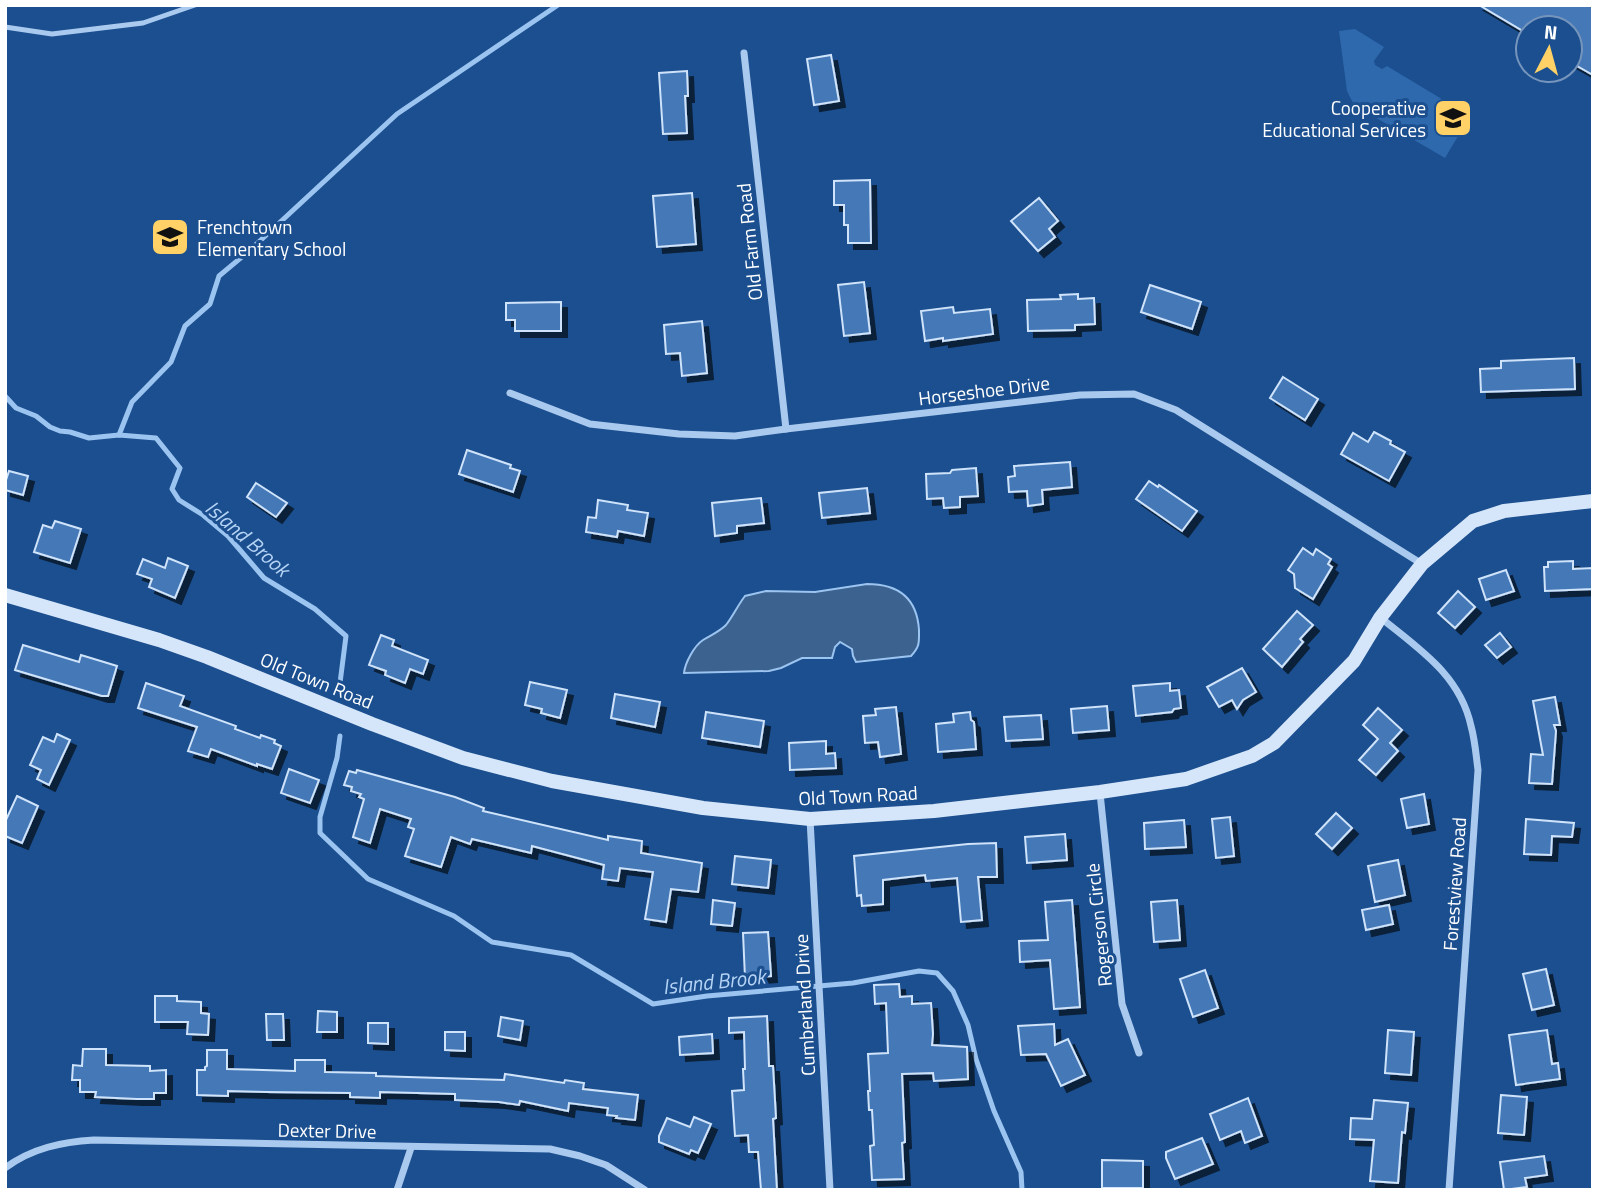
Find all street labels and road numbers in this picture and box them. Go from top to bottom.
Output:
street label: Old Farm Road [728,182,770,302]
street label: Horseshoe Drive [917,368,1051,412]
street label: Old Town Road [256,644,378,716]
street label: Old Town Road [798,777,918,813]
street label: Forestview Road [1435,816,1473,952]
street label: Rogerson Circle [1077,862,1119,988]
street label: Cumberland Drive [786,933,822,1077]
street label: Dexter Drive [277,1115,377,1145]

